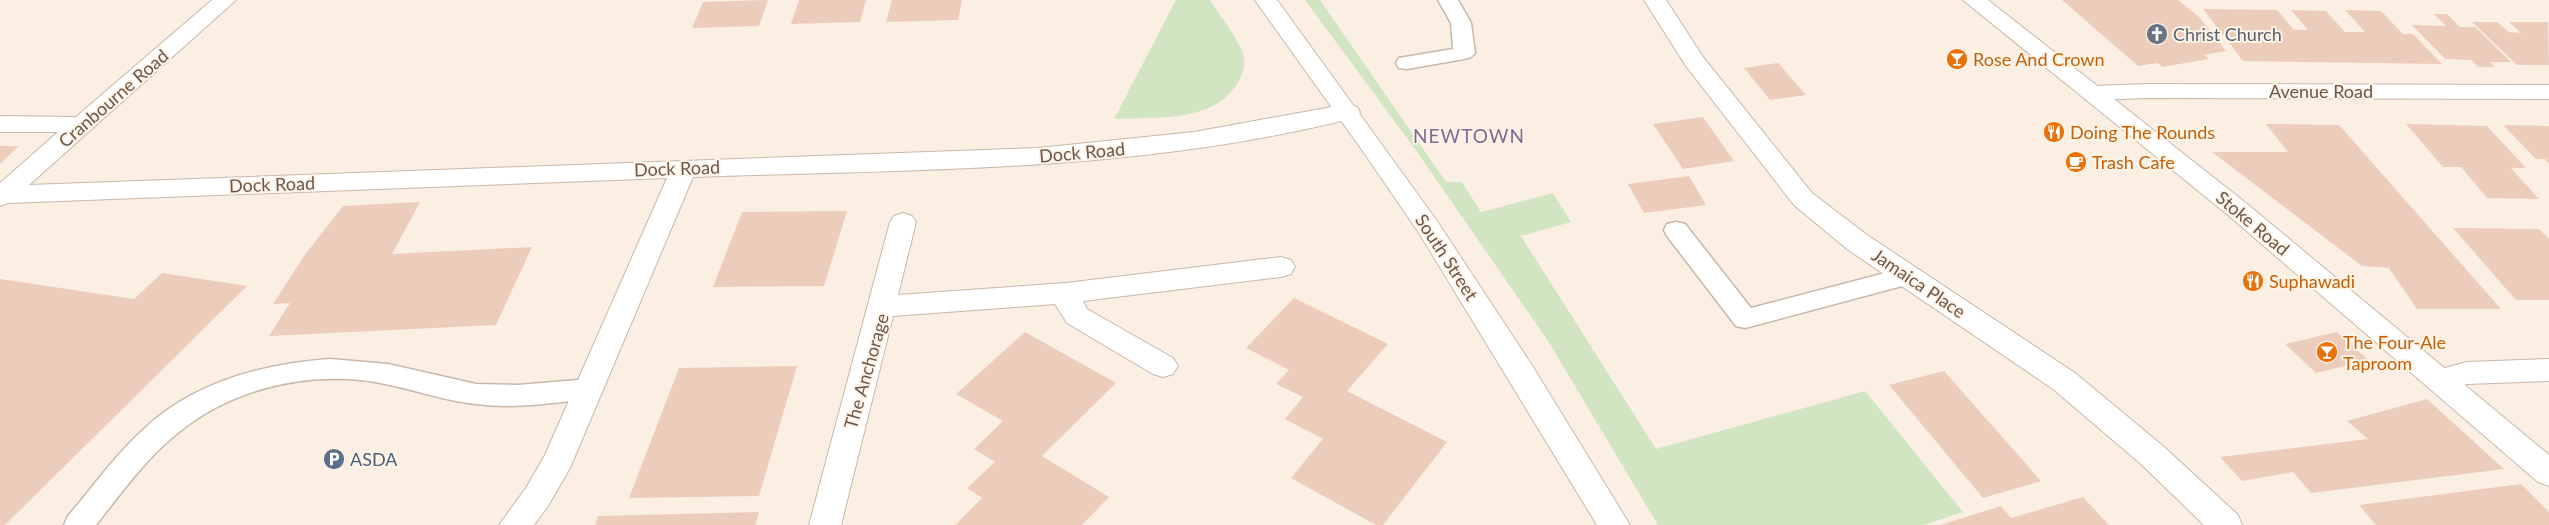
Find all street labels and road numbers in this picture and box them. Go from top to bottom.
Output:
street label: Cranbourne Road [54,44,172,152]
street label: Avenue Road [2269,80,2373,102]
street label: Dock Road [1038,137,1126,167]
street label: Dock Road [634,156,720,180]
street label: Dock Road [229,172,315,196]
street label: Stoke Road [2212,186,2294,260]
street label: South Street [1411,210,1483,305]
street label: Jamaica Place [1868,244,1970,322]
street label: The Anchorage [839,311,893,431]

